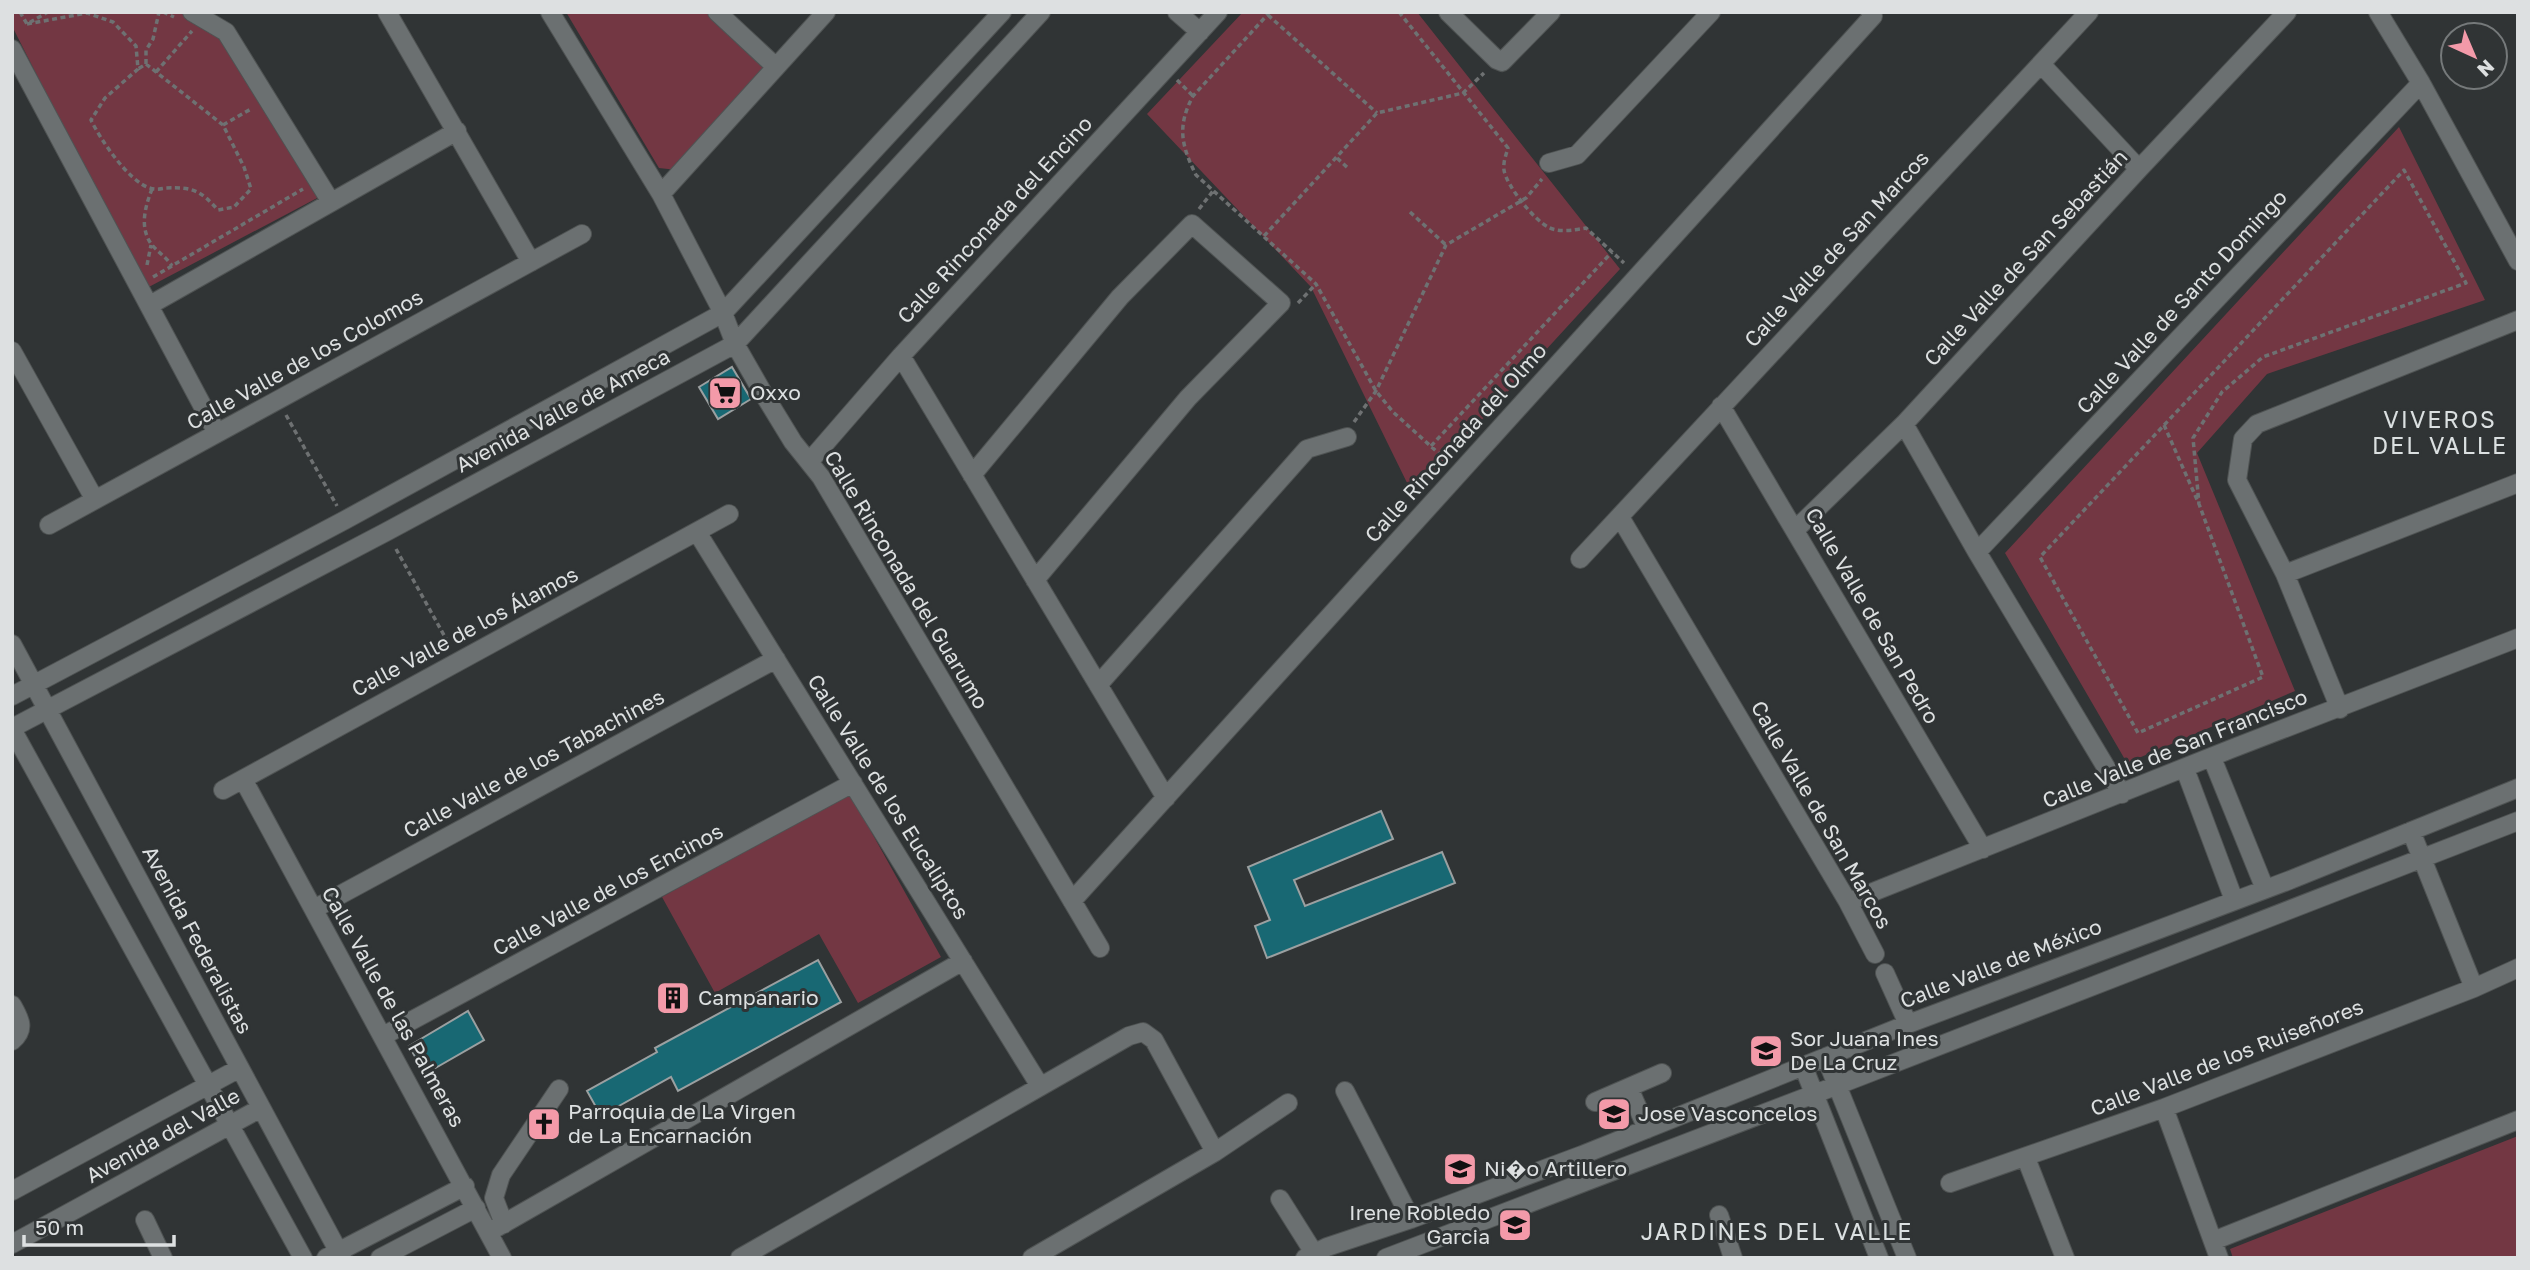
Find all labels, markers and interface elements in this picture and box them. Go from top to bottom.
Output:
north arrow [2439,21,2509,91]
text: N [2473,55,2499,82]
street label: Calle Rinconada del Encino [891,110,1097,328]
street label: Calle Valle de San Sebastián [1918,144,2132,371]
street label: Calle Valle de San Marcos [1738,145,1934,352]
street label: Calle Valle de Santo Domingo [2071,184,2292,419]
street label: Calle Valle de los Colomos [182,283,427,435]
street label: Calle Rinconada del Olmo [1359,337,1552,547]
street label: Avenida Valle de Ameca [451,343,674,478]
supermarket icon: Oxxo [706,374,744,412]
place label: Oxxo [750,379,801,405]
district label: VIVEROS DEL VALLE [2372,405,2508,459]
street label: Calle Rinconada del Guarumo [819,445,994,713]
street label: Calle Valle de San Pedro [1800,503,1945,728]
street label: Calle Valle de los Álamos [347,560,582,702]
street label: Calle Valle de los Eucaliptos [803,669,975,924]
street label: Calle Valle de los Tabachines [399,683,669,843]
street label: Calle Valle de San Francisco [2038,683,2311,813]
street label: Calle Valle de San Marcos [1746,696,1898,933]
street label: Calle Valle de los Encinos [488,817,727,961]
street label: Avenida Federalistas [137,841,258,1038]
street label: Calle Valle de las Palmeras [317,882,471,1131]
street label: Calle Valle de México [1896,913,2105,1013]
building icon: Campanario [654,979,692,1017]
place label: Campanario [698,984,819,1010]
street label: Calle Valle de los Ruiseñores [2086,993,2367,1121]
place label: Sor Juana Ines De La Cruz [1790,1025,1939,1075]
school or university icon: Sor Juana Ines De La Cruz [1747,1032,1785,1070]
street label: Avenida del Valle [81,1082,244,1188]
school or university icon: Jose Vasconcelos [1595,1095,1633,1133]
place label: Parroquia de La Virgen de La Encarnación [568,1098,796,1148]
place label: Jose Vasconcelos [1638,1100,1817,1126]
church icon: Parroquia de La Virgen de La Encarnación [525,1105,563,1143]
school or university icon: Ni�o Artillero [1441,1150,1479,1188]
place label: Ni�o Artillero [1484,1155,1627,1181]
place label: Irene Robledo Garcia [1349,1199,1490,1249]
scale bar [24,1204,175,1248]
school or university icon: Irene Robledo Garcia [1496,1206,1534,1244]
text: 50 m [35,1214,84,1240]
district label: JARDINES DEL VALLE [1641,1217,1913,1245]

